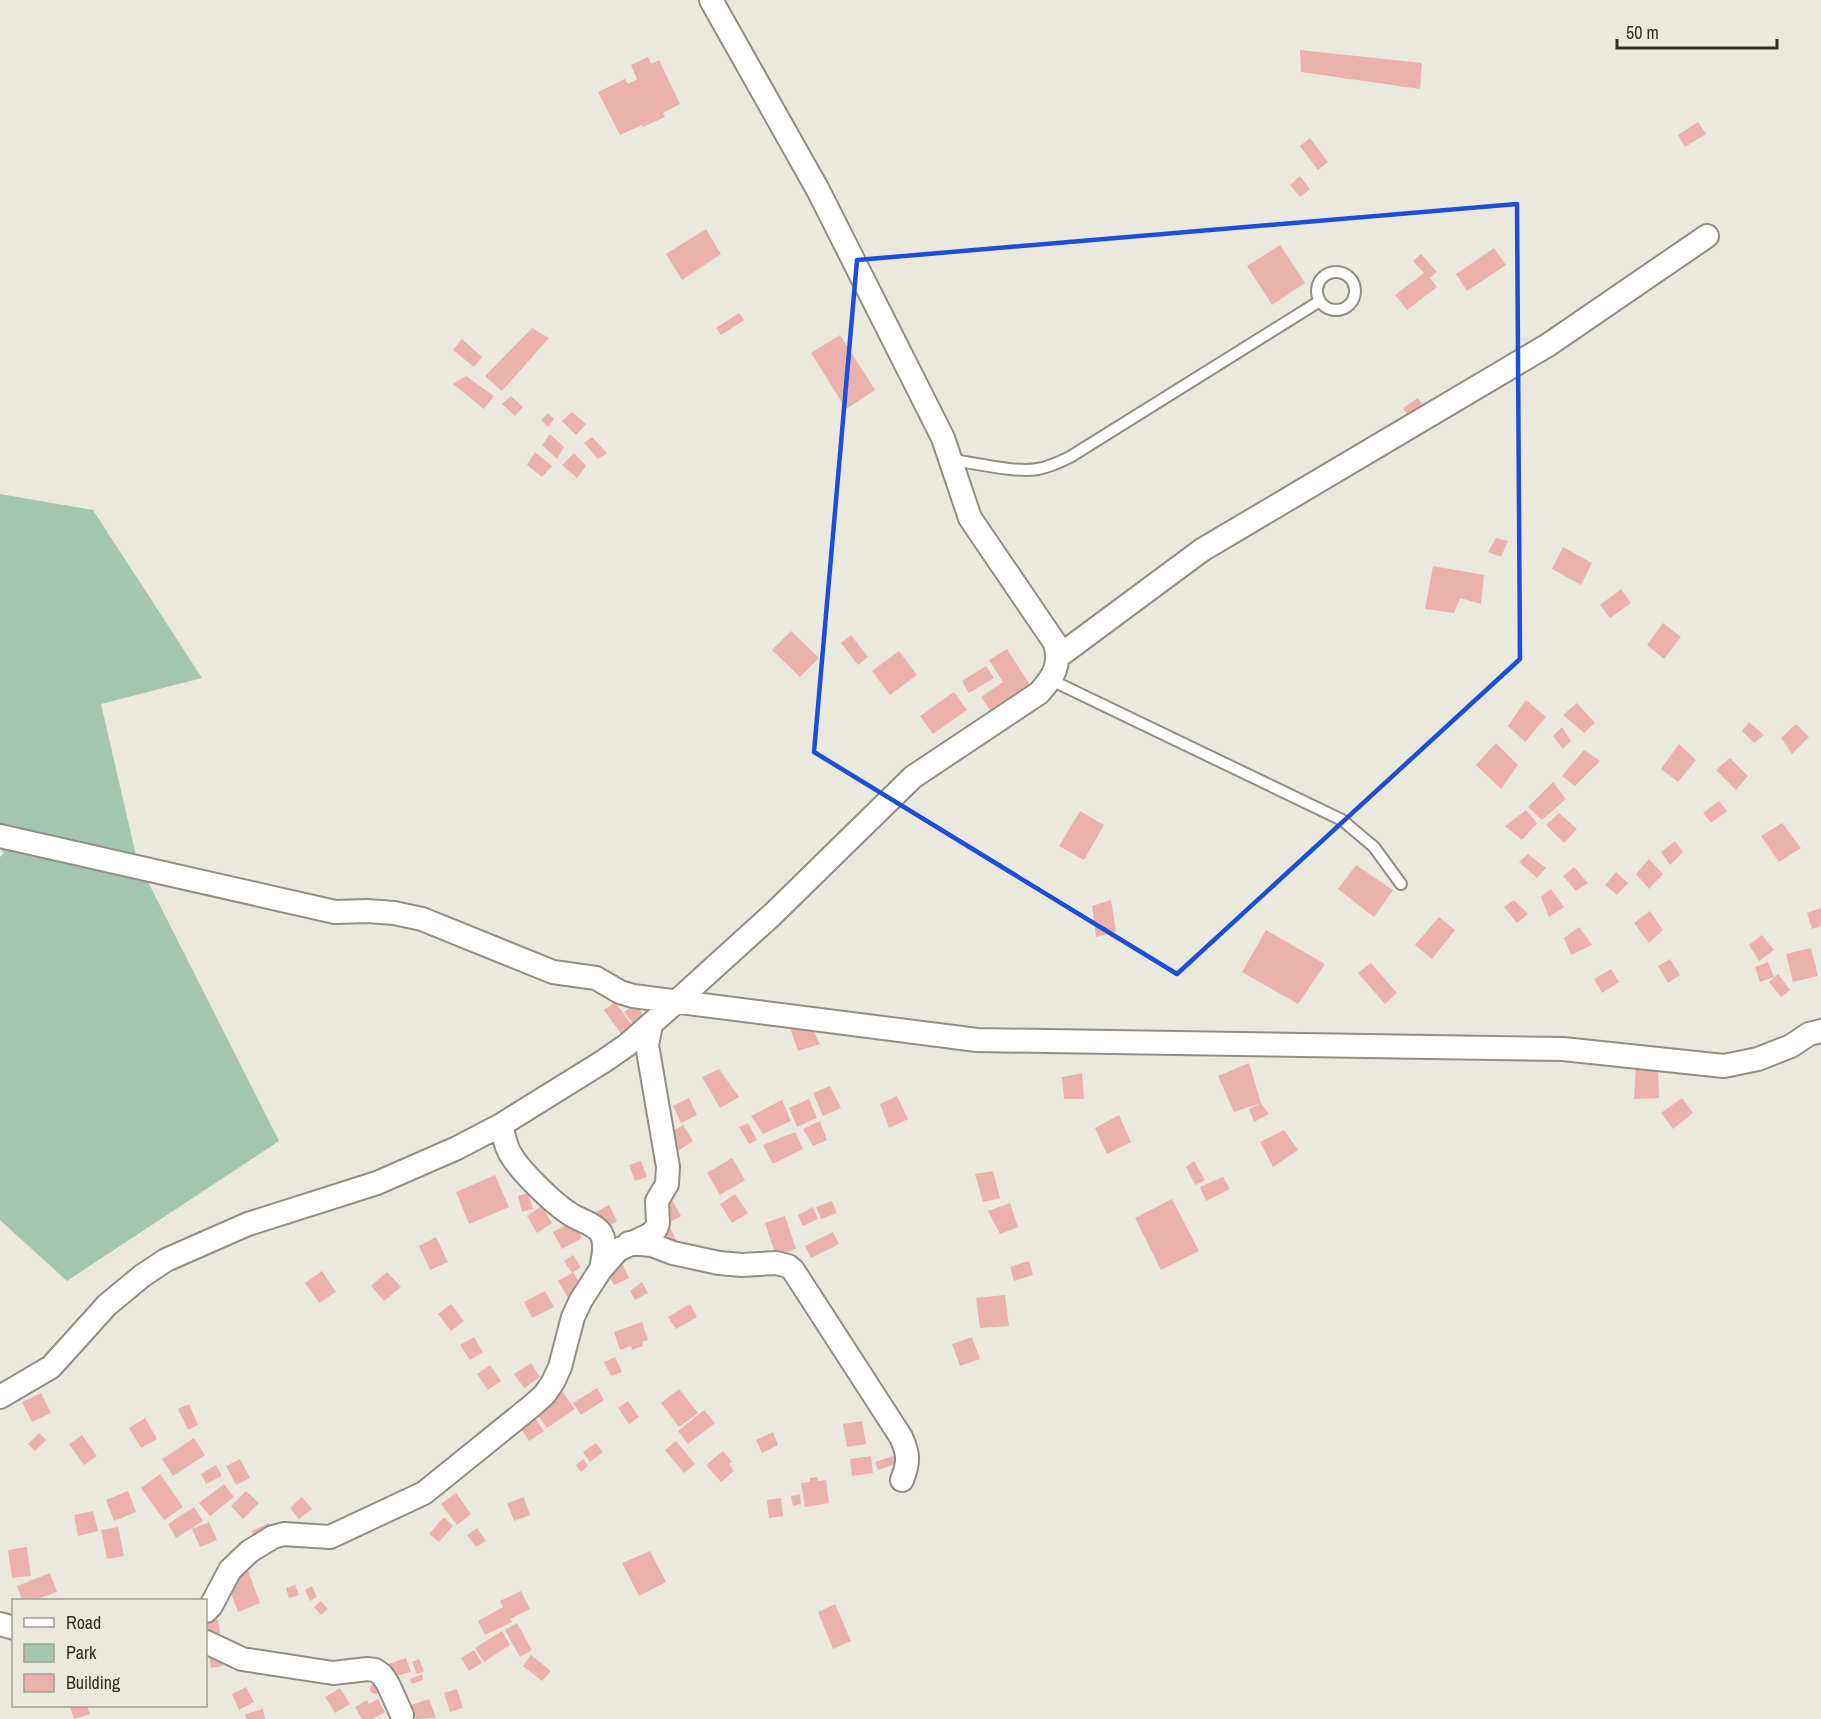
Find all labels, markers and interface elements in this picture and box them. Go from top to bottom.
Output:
scale bar [1617,12,1778,50]
text: 50 m [1626,20,1659,45]
legend [12,1599,207,1707]
text: Road [66,1610,101,1635]
text: Park [66,1640,97,1665]
text: Building [66,1670,121,1695]

